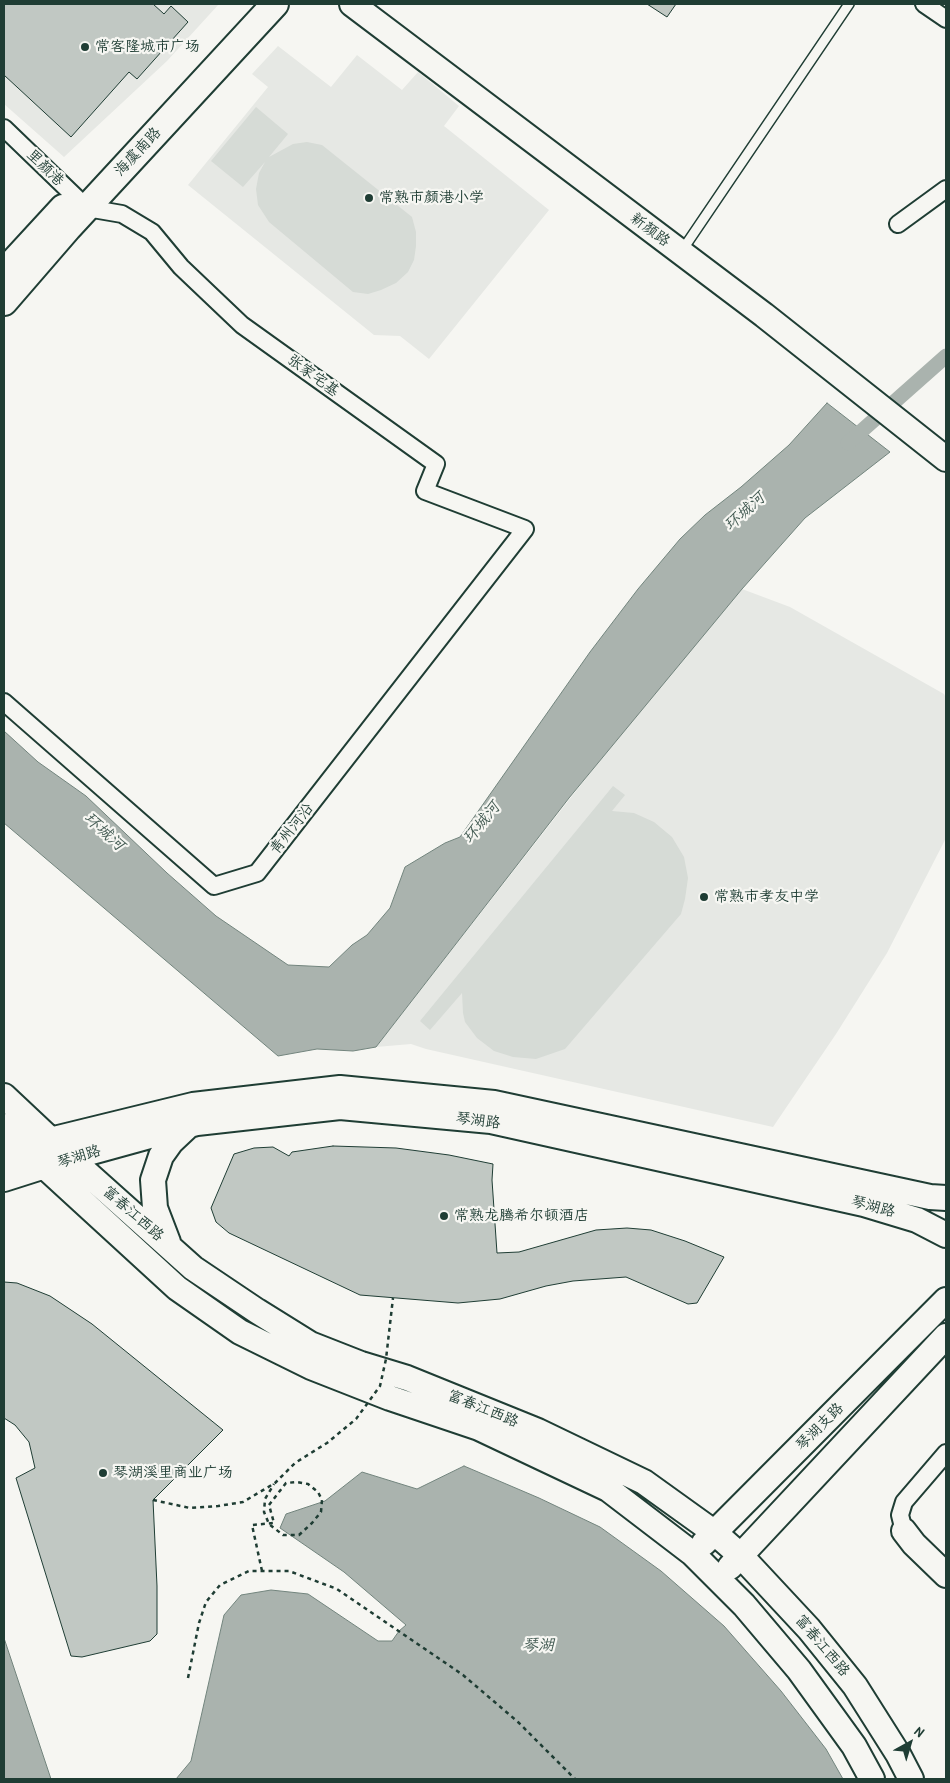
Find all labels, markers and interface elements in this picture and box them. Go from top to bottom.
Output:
place label: 常客隆城市广场 [95,38,200,56]
marker: 常客隆城市广场 [79,41,91,53]
street label: 海虞南路 [111,124,165,180]
street label: 里颜港 [23,146,67,190]
place label: 常熟市颜港小学 [379,189,484,207]
marker: 常熟市颜港小学 [363,192,375,204]
street label: 新颜路 [627,209,673,251]
street label: 张家宅基 [283,351,343,401]
water label: 环城河 [721,489,769,535]
water label: 环城河 [459,798,505,848]
street label: 青州河沿 [266,800,318,858]
water label: 环城河 [80,809,128,855]
place label: 常熟市孝友中学 [714,888,819,906]
marker: 常熟市孝友中学 [698,891,710,903]
street label: 琴湖路 [455,1109,501,1133]
street label: 琴湖路 [55,1142,103,1172]
street label: 富春江西路 [99,1183,167,1245]
street label: 琴湖路 [849,1192,897,1222]
place label: 常熟龙腾希尔顿酒店 [454,1207,589,1225]
marker: 常熟龙腾希尔顿酒店 [438,1210,450,1222]
street label: 富春江西路 [445,1387,521,1431]
street label: 琴湖支路 [792,1399,848,1455]
place label: 琴湖溪里商业广场 [113,1464,233,1482]
marker: 琴湖溪里商业广场 [97,1467,109,1479]
street label: 富春江西路 [791,1611,853,1681]
water label: 琴湖 [522,1636,554,1656]
north arrow [885,1718,935,1768]
text: N [911,1721,929,1741]

